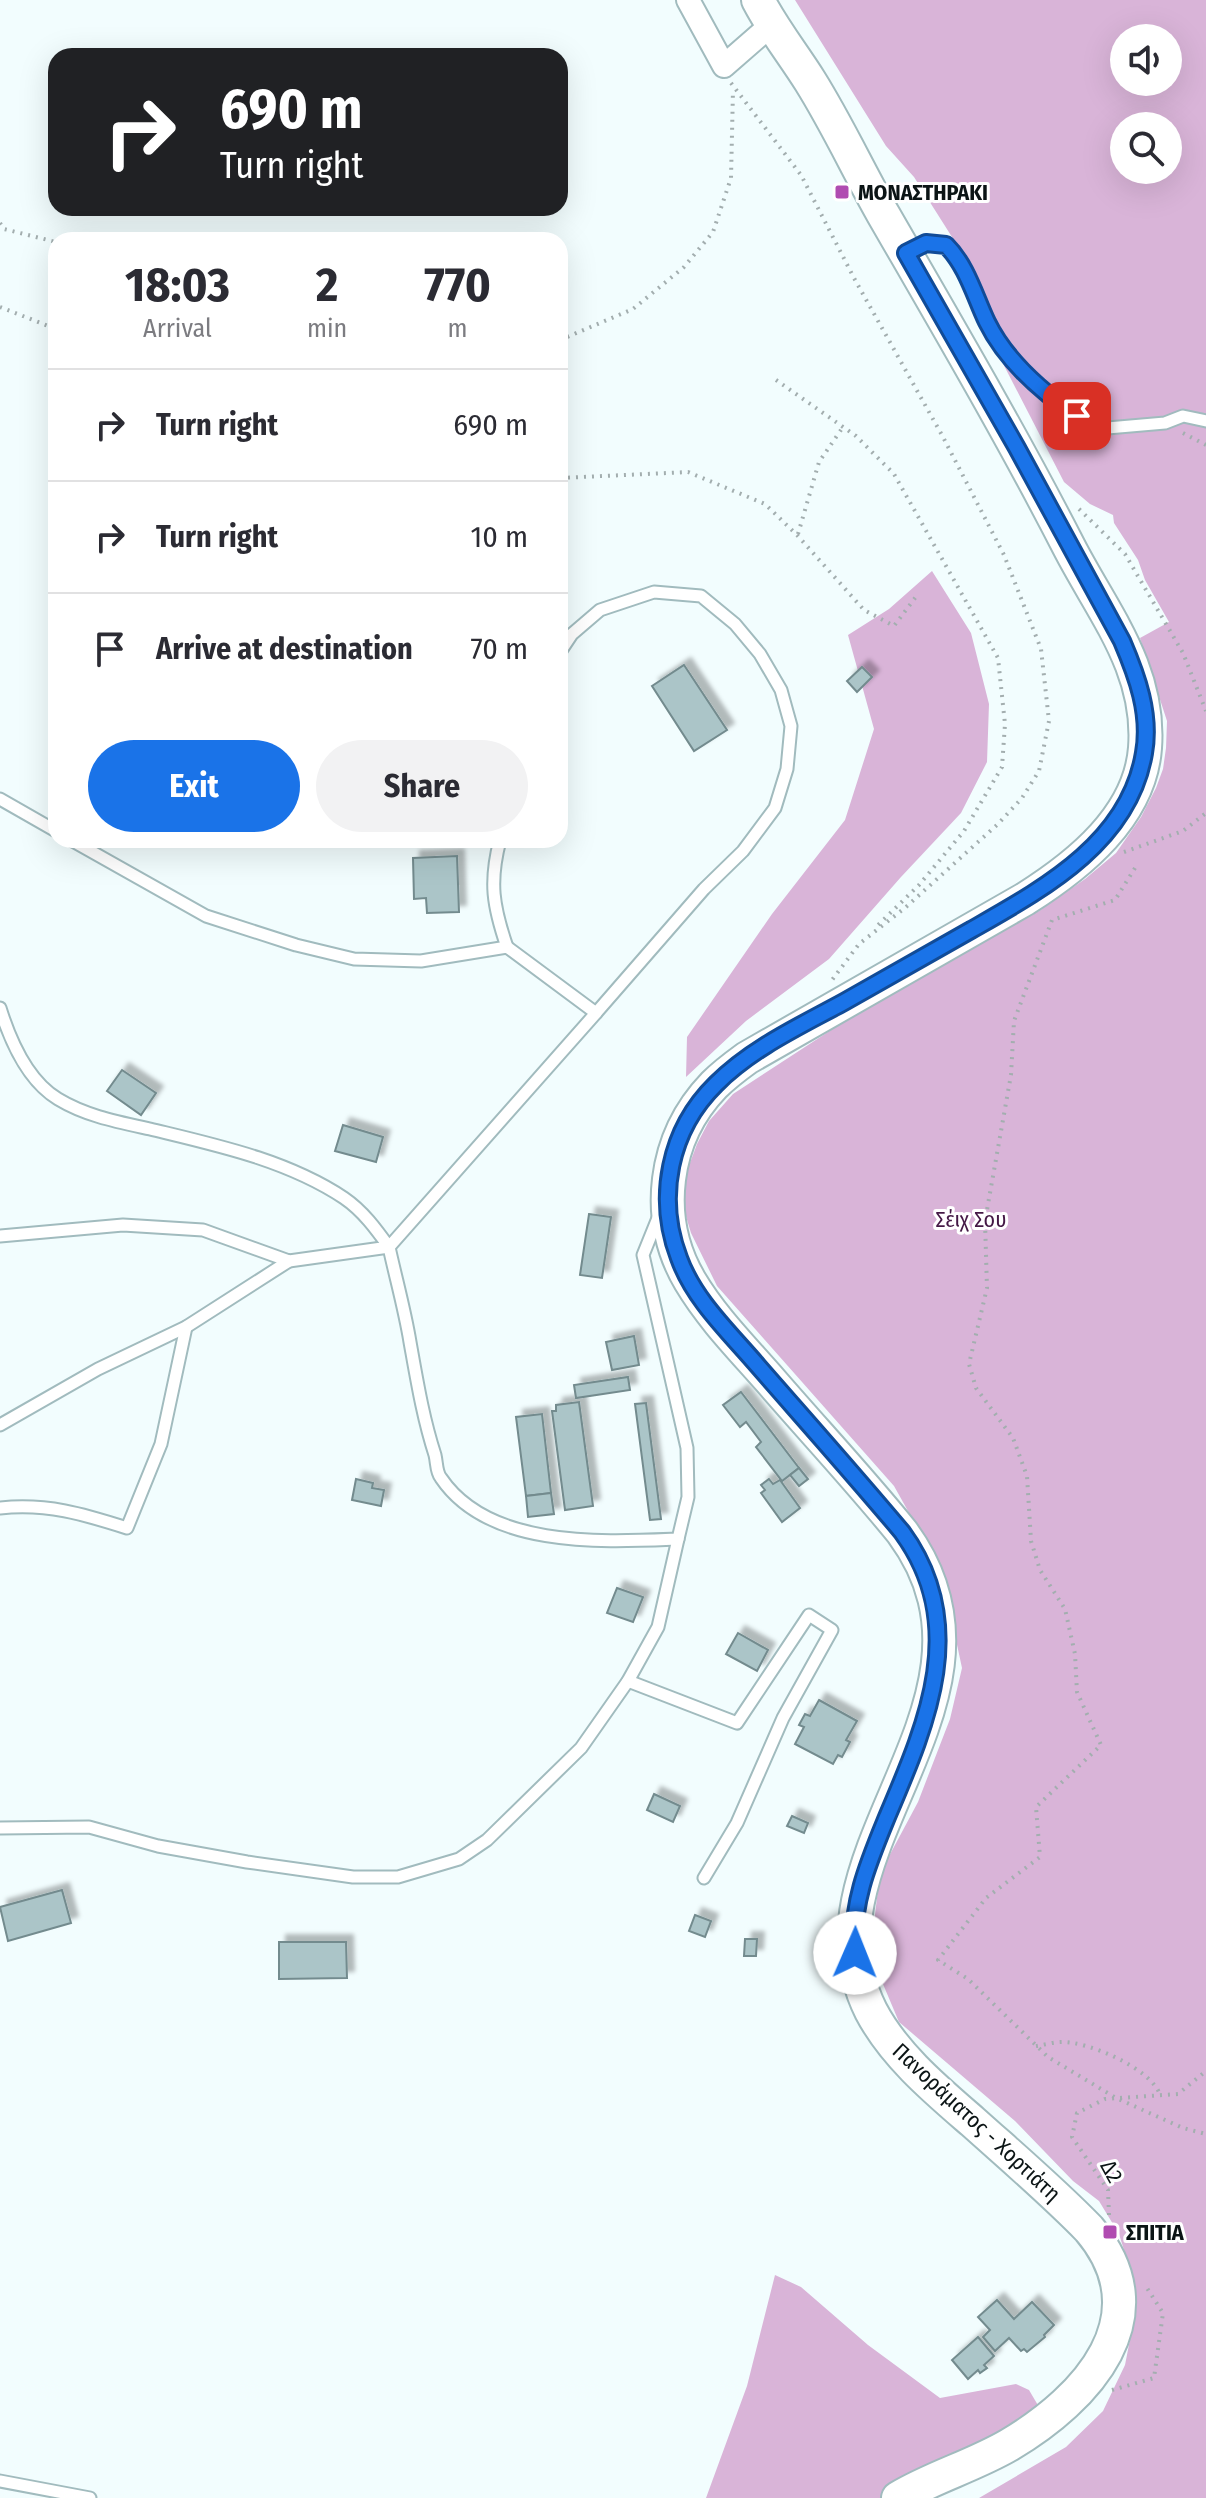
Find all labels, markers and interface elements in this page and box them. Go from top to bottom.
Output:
map controls [1110,24,1182,184]
button: sound [1110,24,1182,96]
text: 690 m [220,76,362,143]
icon: right [88,80,192,184]
button: search [1110,112,1182,184]
text: Turn right [220,144,363,188]
place label: ΜΟΝΑΣΤΗΡΑΚΙ [858,179,988,206]
marker: ΜΟΝΑΣΤΗΡΑΚΙ [833,183,851,201]
text: 18:03 [125,256,230,314]
text: 2 [316,256,338,314]
text: 770 [424,256,491,314]
text: Arrival [143,313,212,344]
text: min [307,313,347,344]
text: m [448,313,468,344]
pin [1043,382,1111,450]
icon: arrive [1055,394,1099,438]
icon: right [88,403,132,447]
text: Turn right [156,407,278,443]
text: 690 m [453,407,528,443]
icon: right [88,515,132,559]
text: Turn right [156,519,278,555]
text: 10 m [471,519,528,555]
icon: arrive [88,627,132,671]
text: Arrive at destination [156,631,413,667]
text: 70 m [470,631,528,667]
button: Exit [88,740,300,832]
button: Share [316,740,528,832]
park label: Σέιχ Σου [936,1206,1006,1233]
position arrow [813,1911,897,1995]
street label: Πανοράματος - Χορτιάτη [887,2037,1066,2207]
street label: Δ2 [1094,2155,1129,2187]
place label: ΣΠΙΤΙΑ [1126,2219,1185,2246]
marker: ΣΠΙΤΙΑ [1101,2223,1119,2241]

